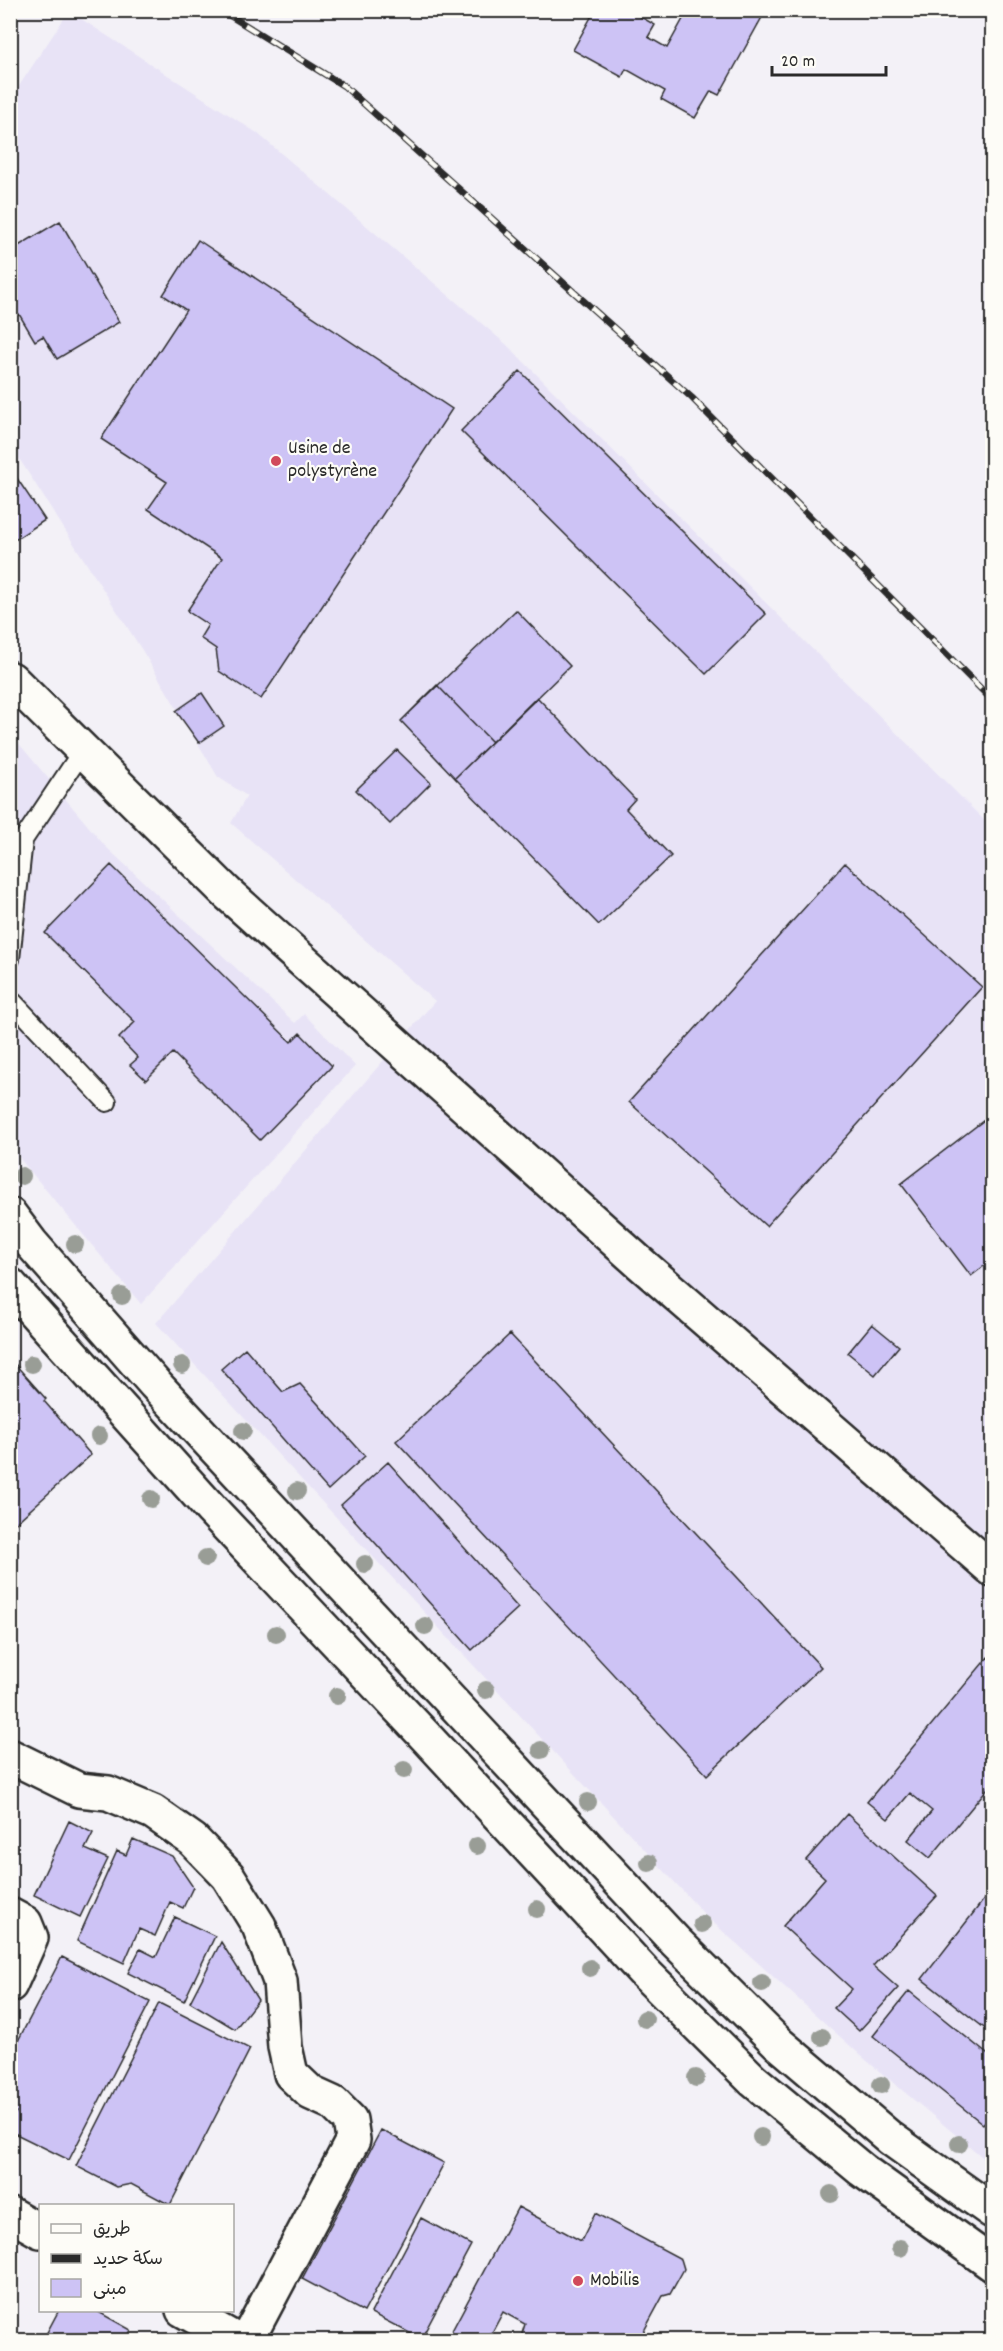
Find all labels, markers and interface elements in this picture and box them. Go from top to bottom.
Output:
scale bar [772,39,886,77]
text: 20 m [781,50,815,75]
place label: Usine de polystyrène [288,435,377,486]
marker: Usine de polystyrène [269,454,283,468]
legend [39,2204,234,2312]
text: طريق [93,2218,131,2243]
text: سكة حديد [93,2248,163,2273]
place label: Mobilis [590,2267,640,2295]
marker: Mobilis [571,2274,585,2288]
text: مبنى [93,2278,127,2303]

